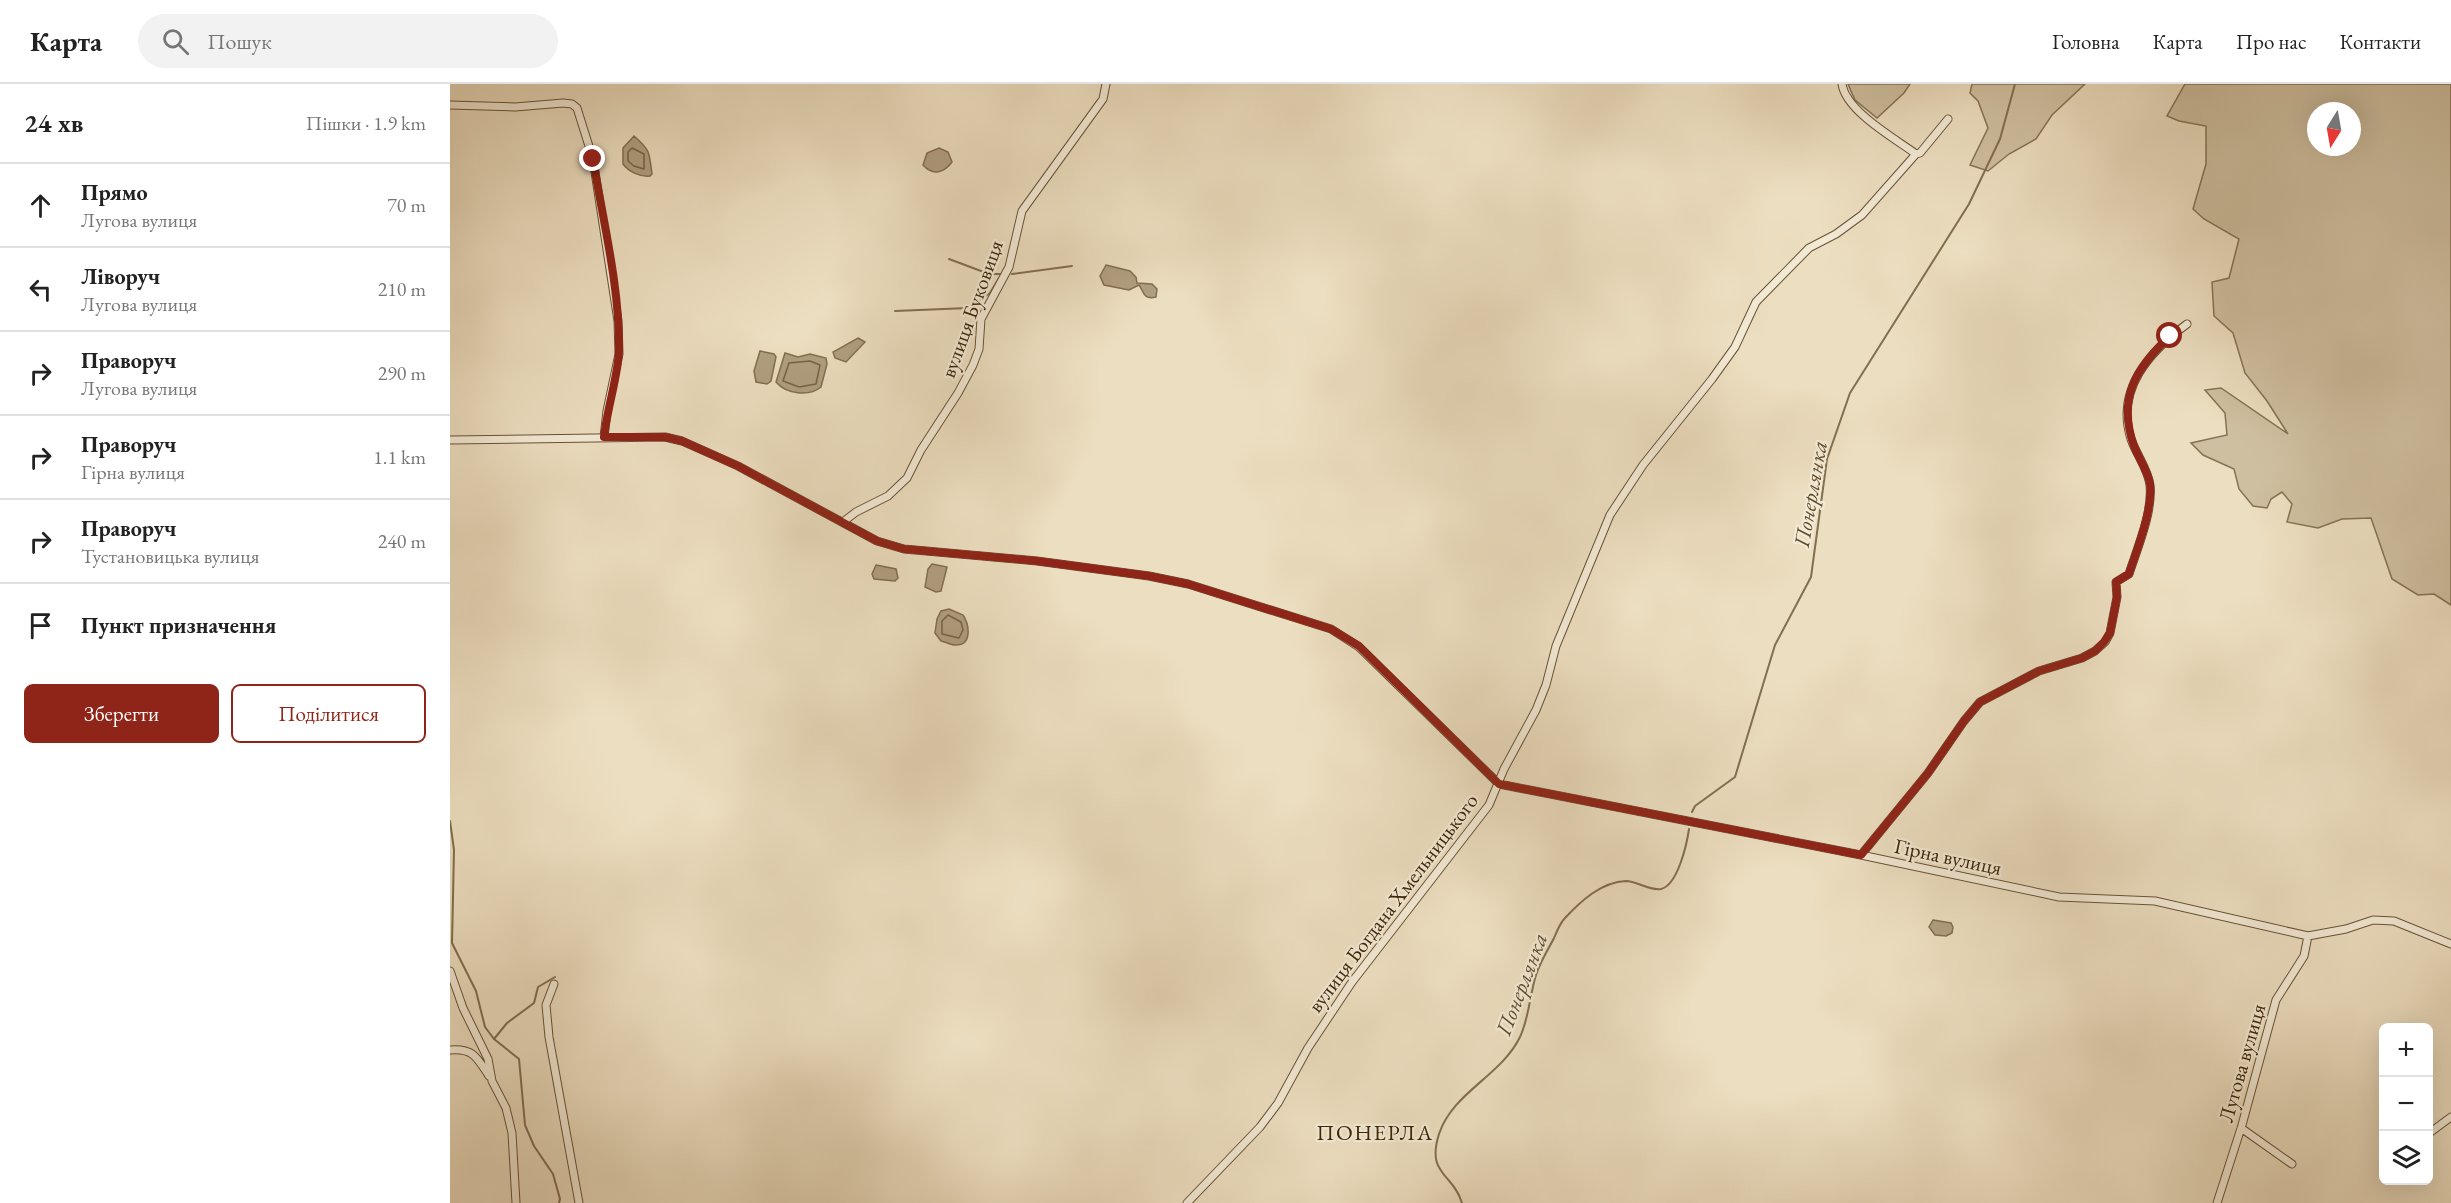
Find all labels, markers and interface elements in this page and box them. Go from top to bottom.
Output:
search box [138,14,558,68]
text: Карта [30,23,102,59]
icon: search [159,25,192,58]
text: Пошук [207,27,272,56]
text: Головна [2052,28,2120,55]
text: Карта [2153,28,2203,55]
text: Про нас [2236,28,2306,55]
text: Контакти [2339,28,2421,55]
north arrow [2307,102,2361,156]
text: 24 хв [24,106,83,140]
text: Пішки · 1.9 km [306,110,426,136]
route end [579,145,605,171]
text: Прямо [81,178,148,207]
icon: ahead [24,189,57,222]
text: 70 m [387,192,426,218]
text: Лугова вулиця [81,207,197,233]
street label: вулиця Буковиця [934,236,1009,381]
text: Ліворуч [81,262,160,291]
icon: left [24,273,57,306]
text: 210 m [378,276,426,302]
text: Лугова вулиця [81,291,197,317]
route start [2156,322,2182,348]
text: Праворуч [81,346,177,375]
icon: right [24,357,57,390]
text: 290 m [378,360,426,386]
text: Лугова вулиця [81,375,197,401]
text: Праворуч [81,430,177,459]
water label: Понерлянка [1787,439,1834,551]
icon: right [24,441,57,474]
text: 1.1 km [373,444,426,470]
text: Гірна вулиця [81,459,185,485]
text: Праворуч [81,514,177,543]
icon: right [24,525,57,558]
text: 240 m [378,528,426,554]
text: Тустановицька вулиця [81,543,259,569]
icon: arrive [24,609,57,642]
text: Пункт призначення [81,611,276,640]
button: Зберегти [24,684,219,743]
button: Поділитися [231,684,426,743]
street label: вулиця Богдана Хмельницького [1301,788,1484,1018]
street label: Гірна вулиця [1892,832,2004,881]
water label: Понерлянка [1488,929,1554,1041]
street label: Лугова вулиця [2212,1000,2271,1125]
map controls [2379,1023,2433,1185]
button: + [2379,1023,2433,1077]
button: − [2379,1077,2433,1131]
district label: ПОНЕРЛА [1316,1118,1434,1147]
button: layers [2379,1131,2433,1185]

